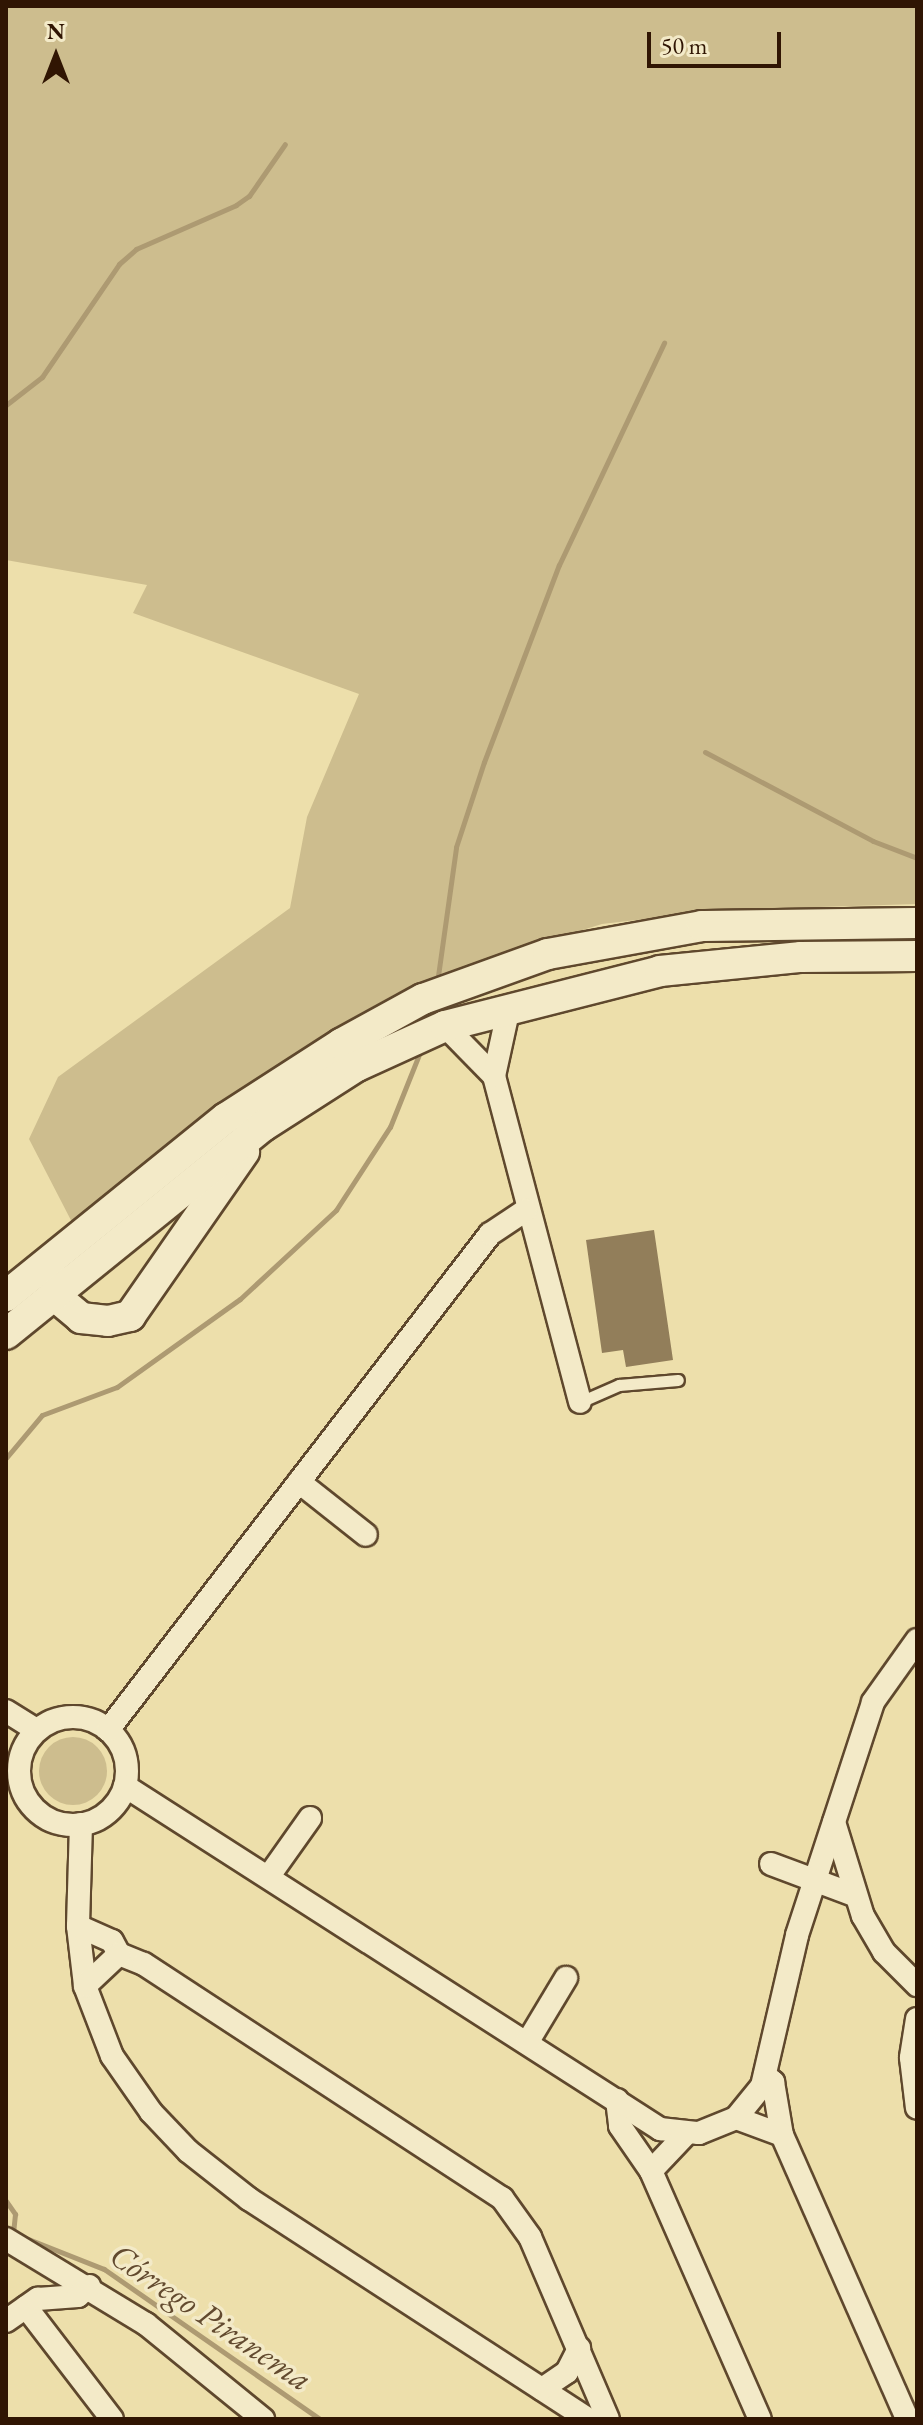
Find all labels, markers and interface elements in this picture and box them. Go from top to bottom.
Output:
north arrow [16,16,96,96]
scale bar [651,16,785,66]
text: N [47,17,65,46]
text: 50 m [661,30,708,61]
water label: Córrego Piranema [102,2234,320,2400]

